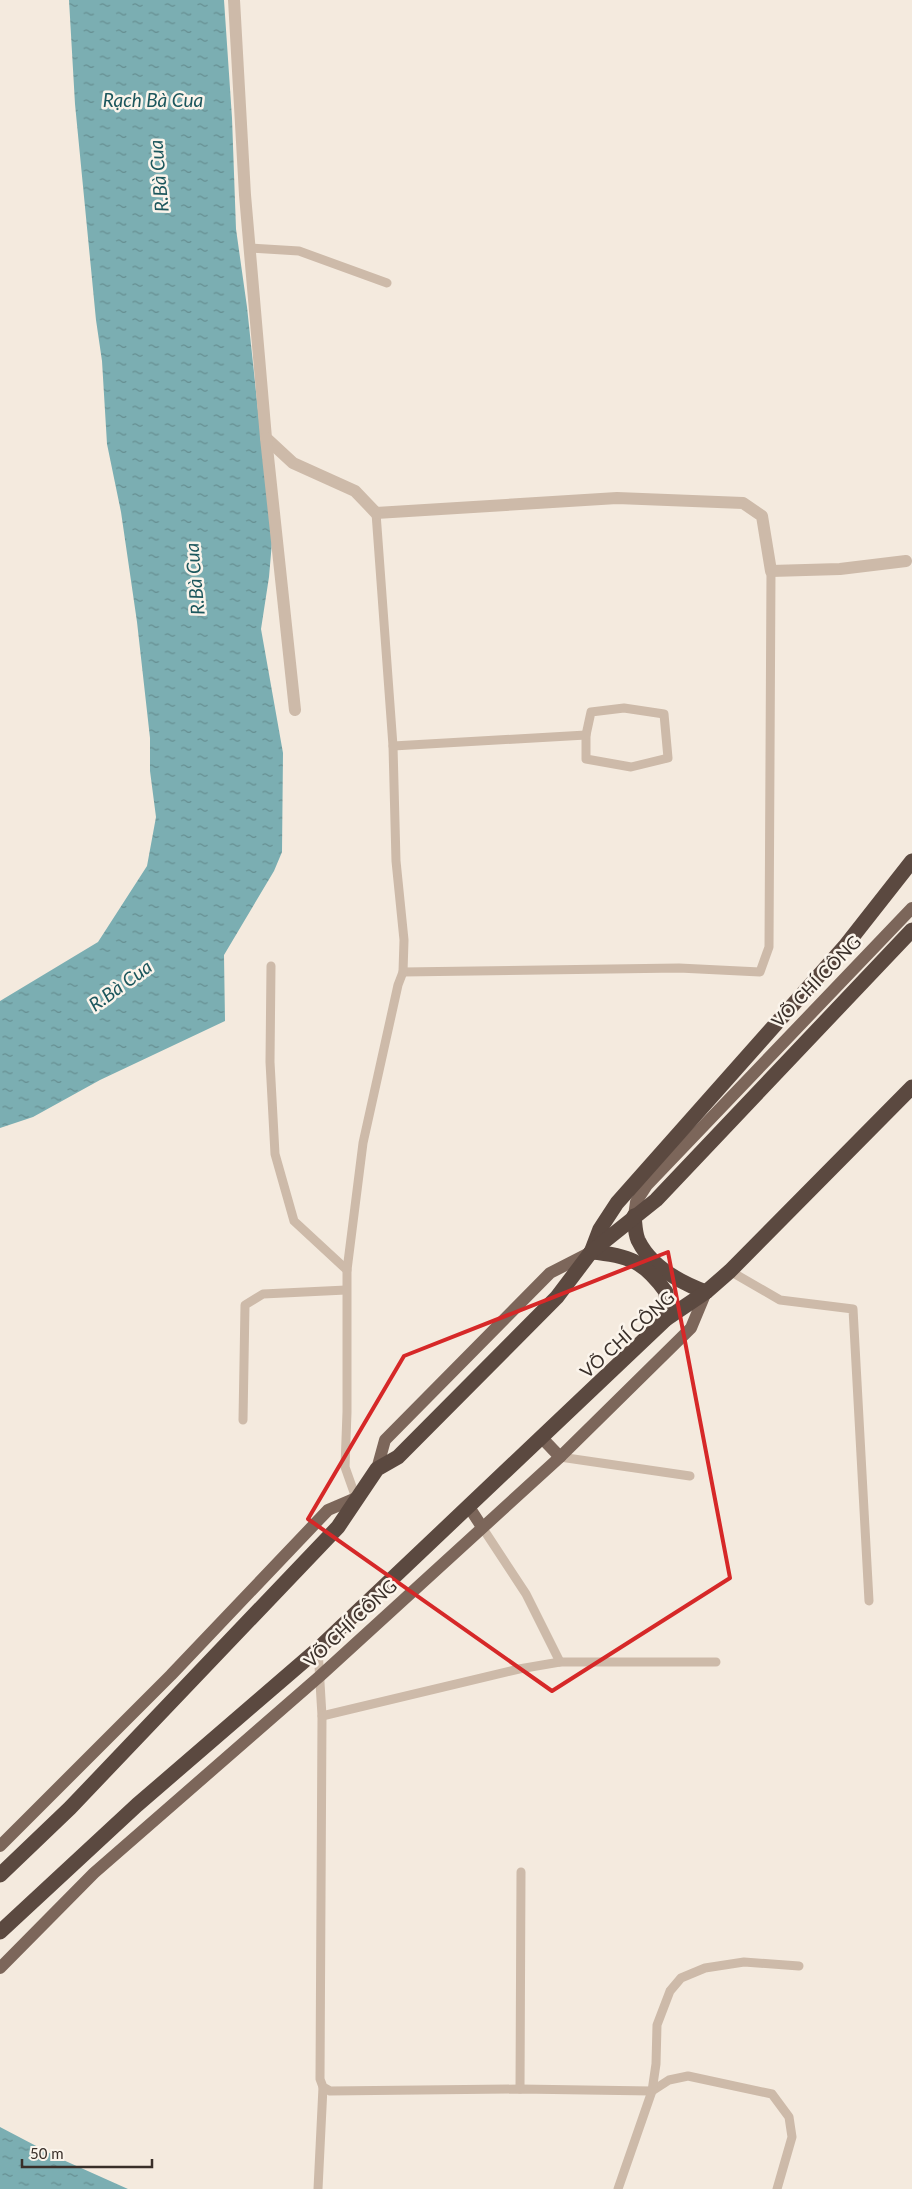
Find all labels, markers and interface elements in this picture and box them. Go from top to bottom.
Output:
water label: Rạch Bà Cua [103,88,203,111]
water label: R.Bà Cua [143,139,173,213]
water label: R.Bà Cua [179,542,209,616]
street label: VÕ CHÍ CÔNG [767,930,865,1032]
water label: R.Bà Cua [84,954,156,1016]
street label: VÕ CHÍ CÔNG [575,1286,679,1382]
street label: VÕ CHÍ CÔNG [299,1574,401,1672]
scale bar [22,2136,152,2168]
text: 50 m [30,2144,64,2162]

